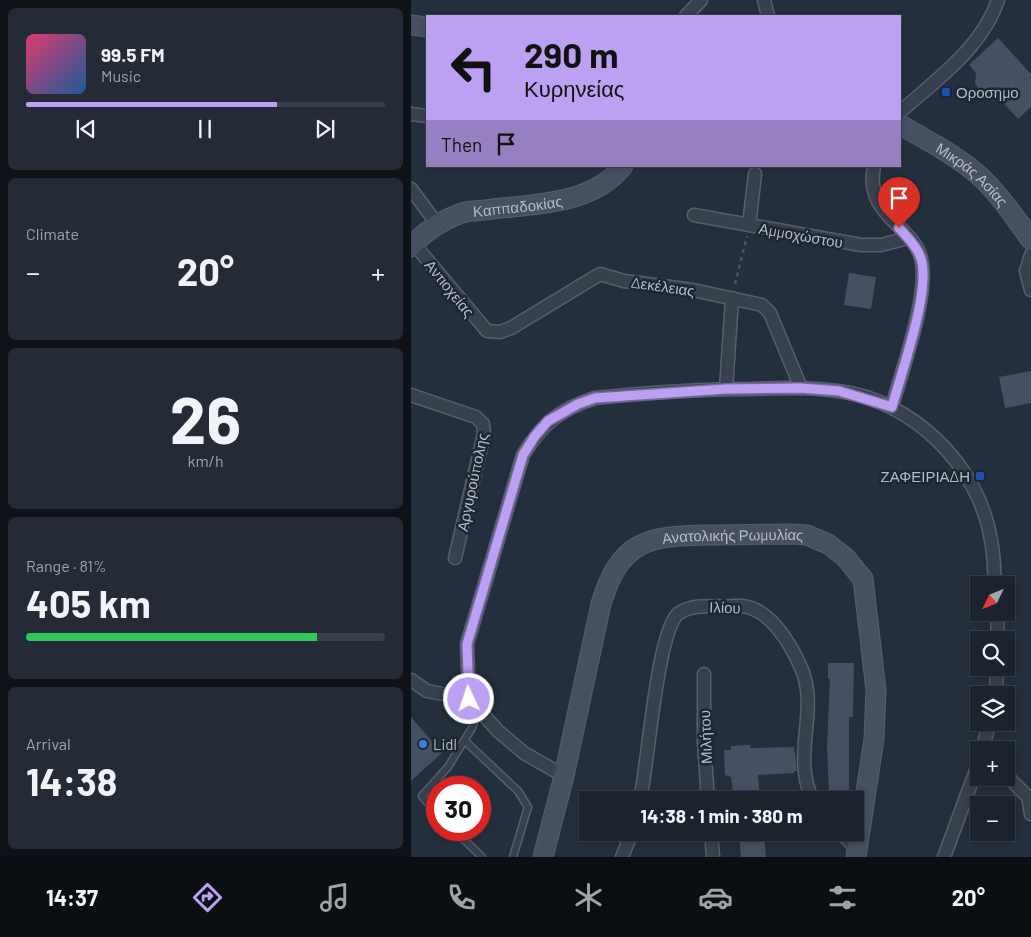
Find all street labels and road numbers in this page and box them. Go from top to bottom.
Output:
street label: Μικράς Ασίας [933,139,1012,210]
street label: Καππαδοκίας [472,191,564,220]
street label: Αμμοχώστου [758,219,844,251]
street label: Αντιοχείας [422,256,478,320]
street label: Δεκέλειας [630,273,696,299]
street label: Αργυρούπολης [453,431,491,533]
street label: Ανατολικής Ρωμυλίας [661,525,804,547]
street label: Ιλίου [709,597,741,617]
street label: Μιλήτου [695,710,715,764]

